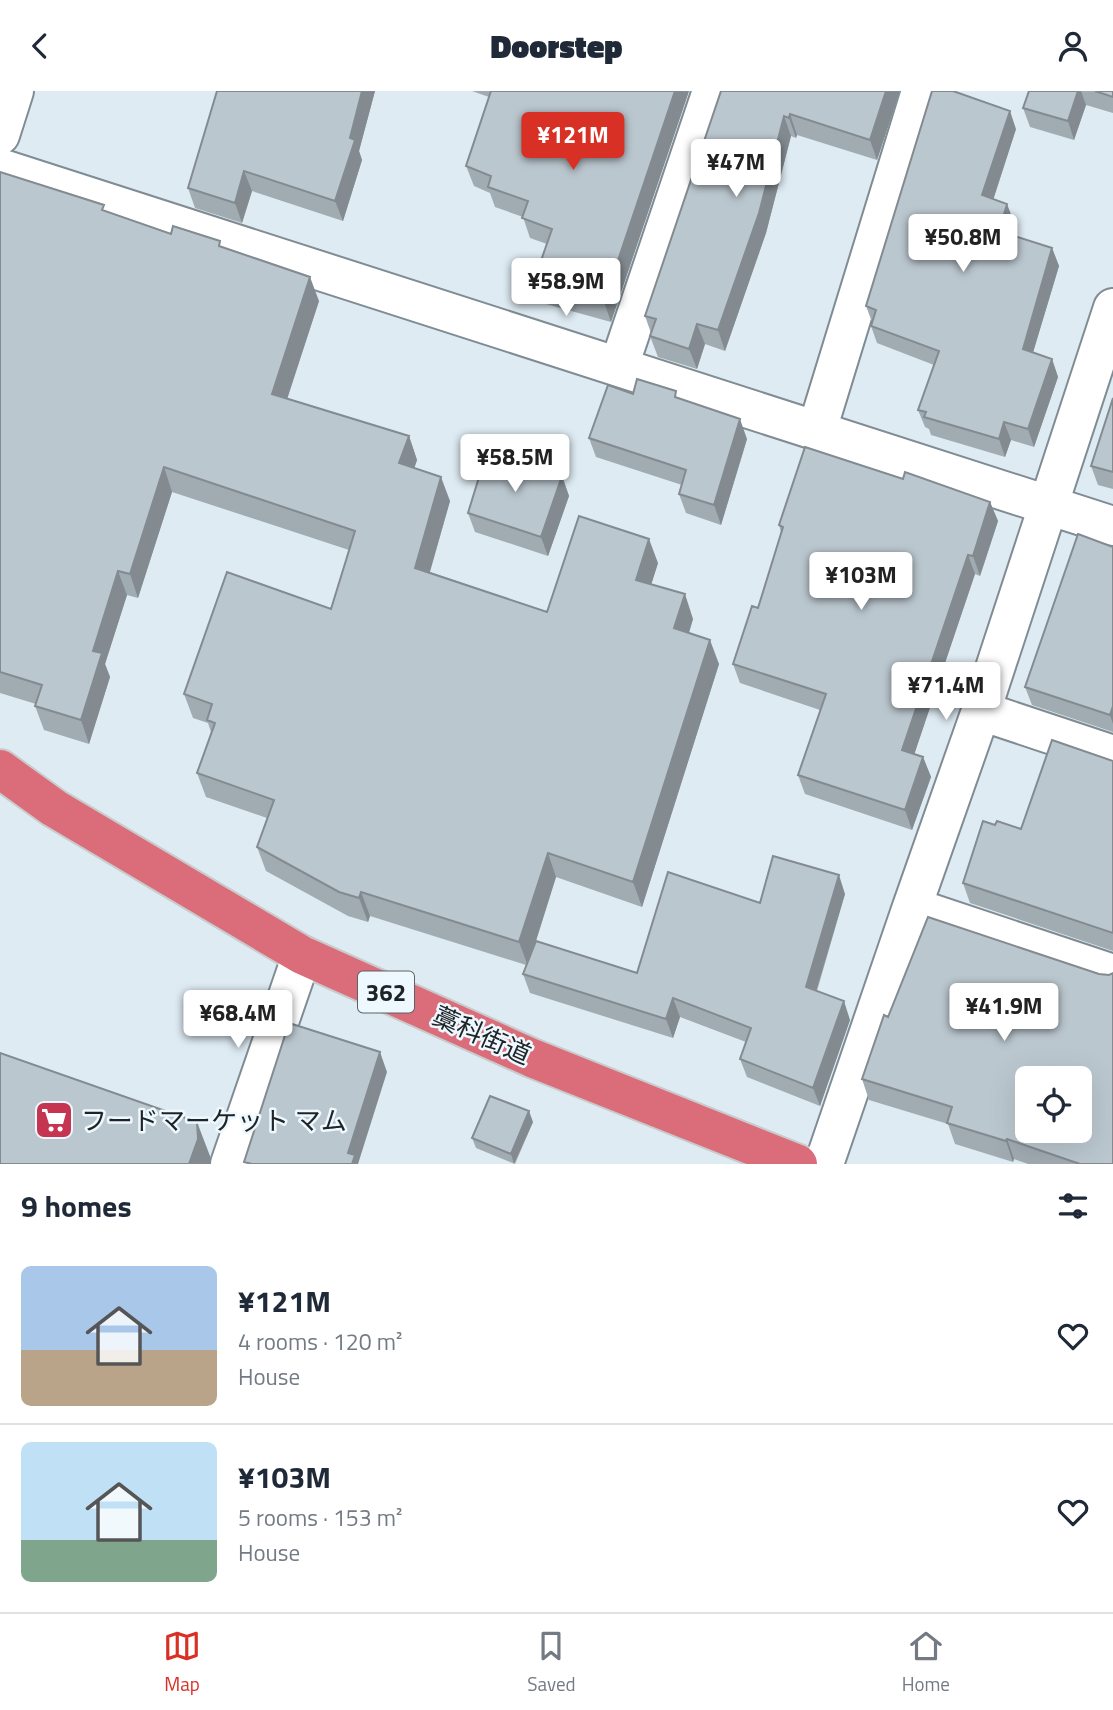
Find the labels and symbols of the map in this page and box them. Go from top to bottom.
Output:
pin: ¥121M [524,113,622,172]
pin: ¥47M [695,139,777,199]
pin: ¥50.8M [906,215,1020,274]
pin: ¥58.9M [509,259,623,318]
pin: ¥58.5M [458,435,572,494]
pin: ¥103M [812,553,910,612]
pin: ¥71.4M [889,663,1003,722]
road number: 362 [358,971,414,1013]
pin: ¥41.9M [947,983,1061,1043]
pin: ¥68.4M [181,991,295,1050]
street label: 藁科街道 [427,996,537,1074]
supermarket icon: フードマーケット マム [33,1099,75,1141]
place label: フードマーケット マム [81,1101,347,1140]

